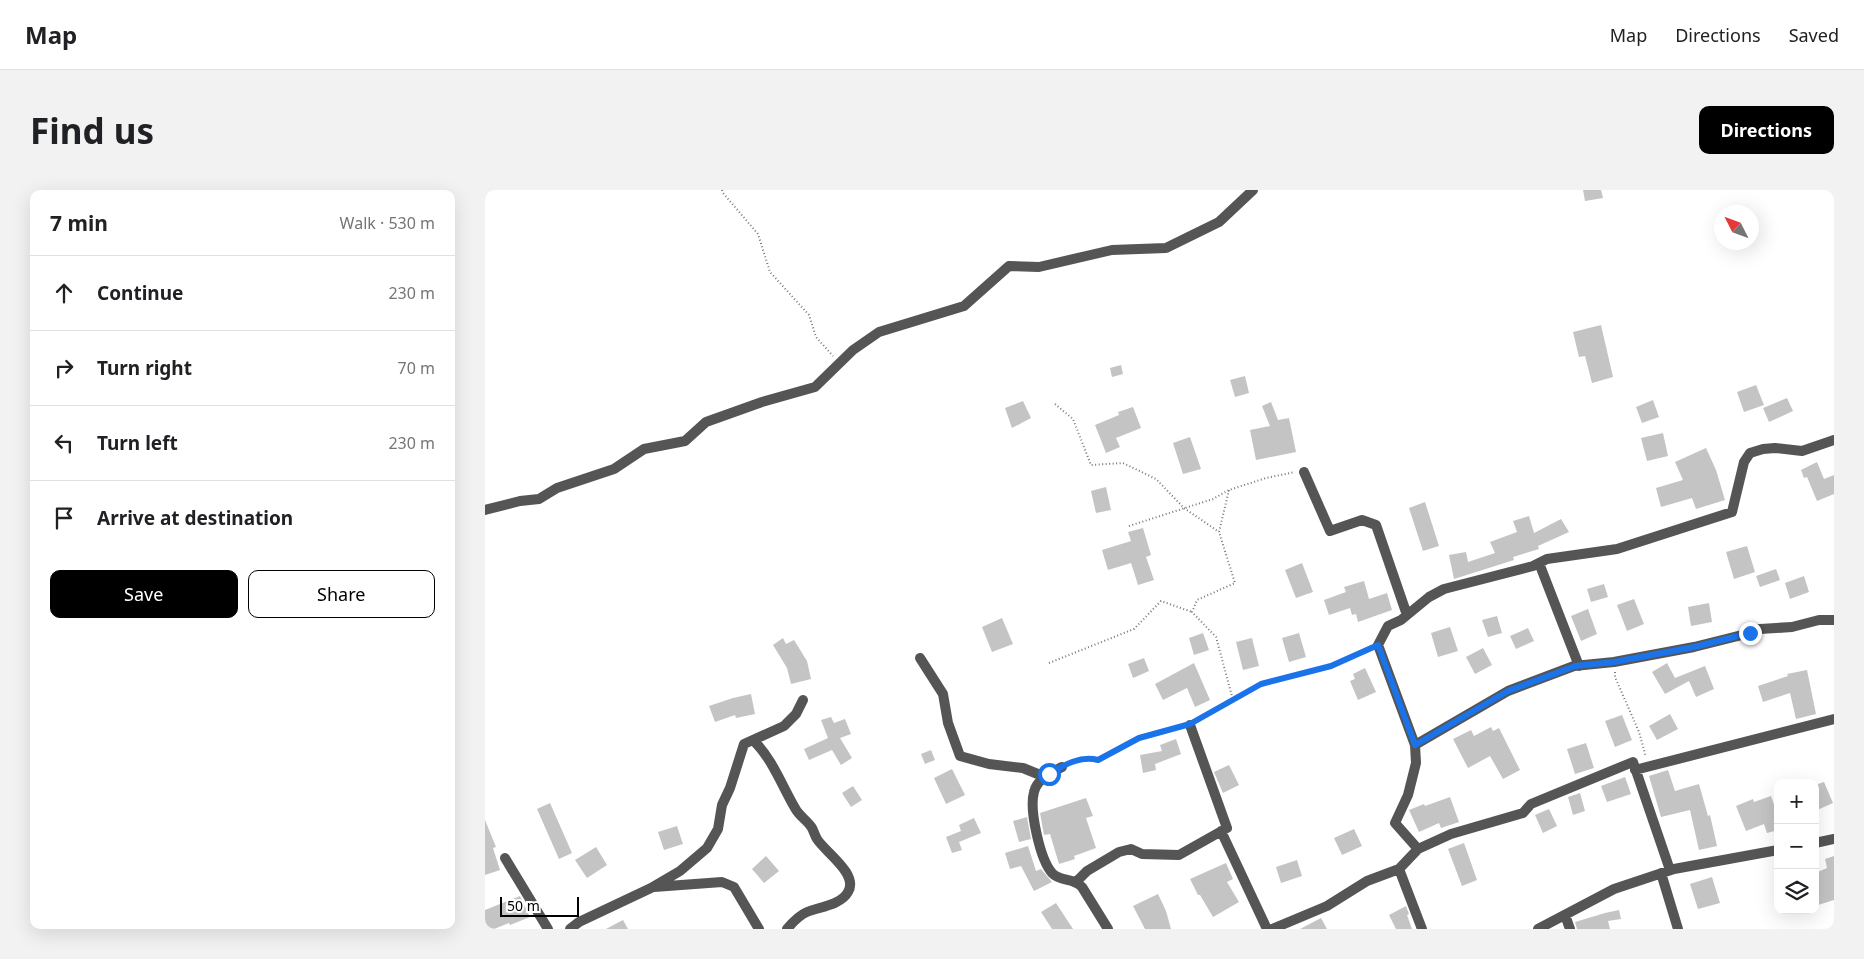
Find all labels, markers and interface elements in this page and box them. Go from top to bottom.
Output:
text: Map [25,18,77,51]
text: Map [1610,23,1647,47]
text: Directions [1675,23,1761,47]
text: Saved [1789,23,1839,47]
button: Directions [1699,106,1834,154]
text: Find us [30,107,154,154]
north arrow [1714,205,1759,250]
text: 7 min [50,209,108,237]
text: Walk · 530 m [340,212,435,234]
icon: ahead [50,279,78,307]
text: Continue [97,280,183,306]
text: 230 m [388,282,435,304]
icon: right [50,354,78,382]
text: Turn right [97,355,192,381]
text: 70 m [398,357,435,379]
icon: left [50,429,78,457]
text: Turn left [97,430,178,456]
text: 230 m [388,432,435,454]
icon: arrive [50,504,78,532]
text: Arrive at destination [97,505,293,531]
button: Save [50,570,238,618]
button: Share [248,570,435,618]
route end [1739,622,1762,645]
route start [1038,763,1061,786]
map controls [1774,779,1819,914]
button: + [1774,779,1819,824]
button: − [1774,824,1819,869]
button: layers [1774,869,1819,914]
scale bar [500,894,579,917]
text: 50 m [507,896,540,915]

